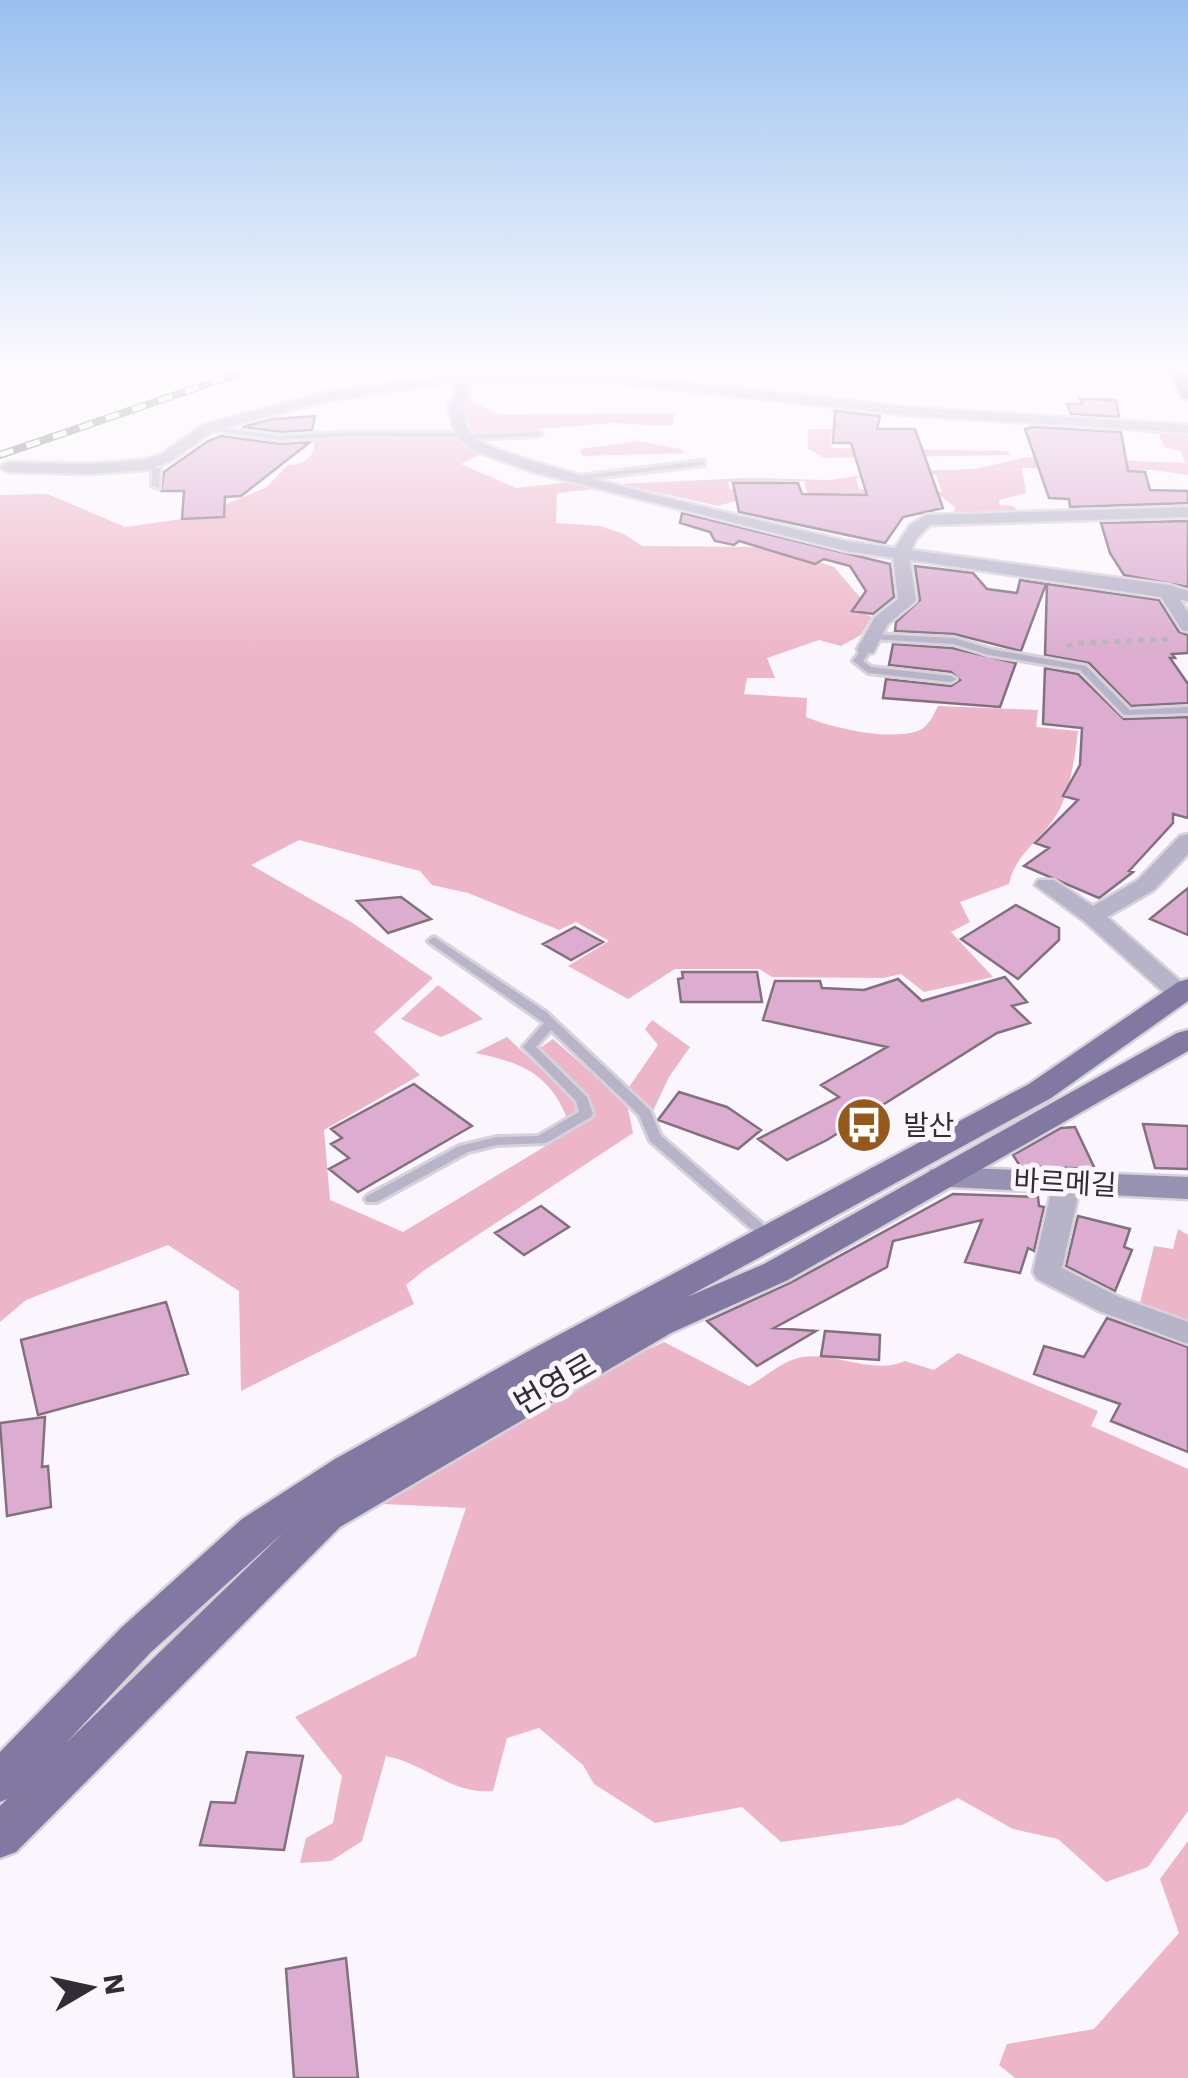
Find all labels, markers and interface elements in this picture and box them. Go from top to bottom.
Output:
bus stop icon: 발산 [834,1095,894,1155]
place label: 발산 [903,1109,955,1142]
street label: 바르메길 [1013,1164,1117,1202]
street label: 번영로 [507,1345,603,1423]
north arrow [40,1938,140,2038]
text: N [96,1971,132,1997]

